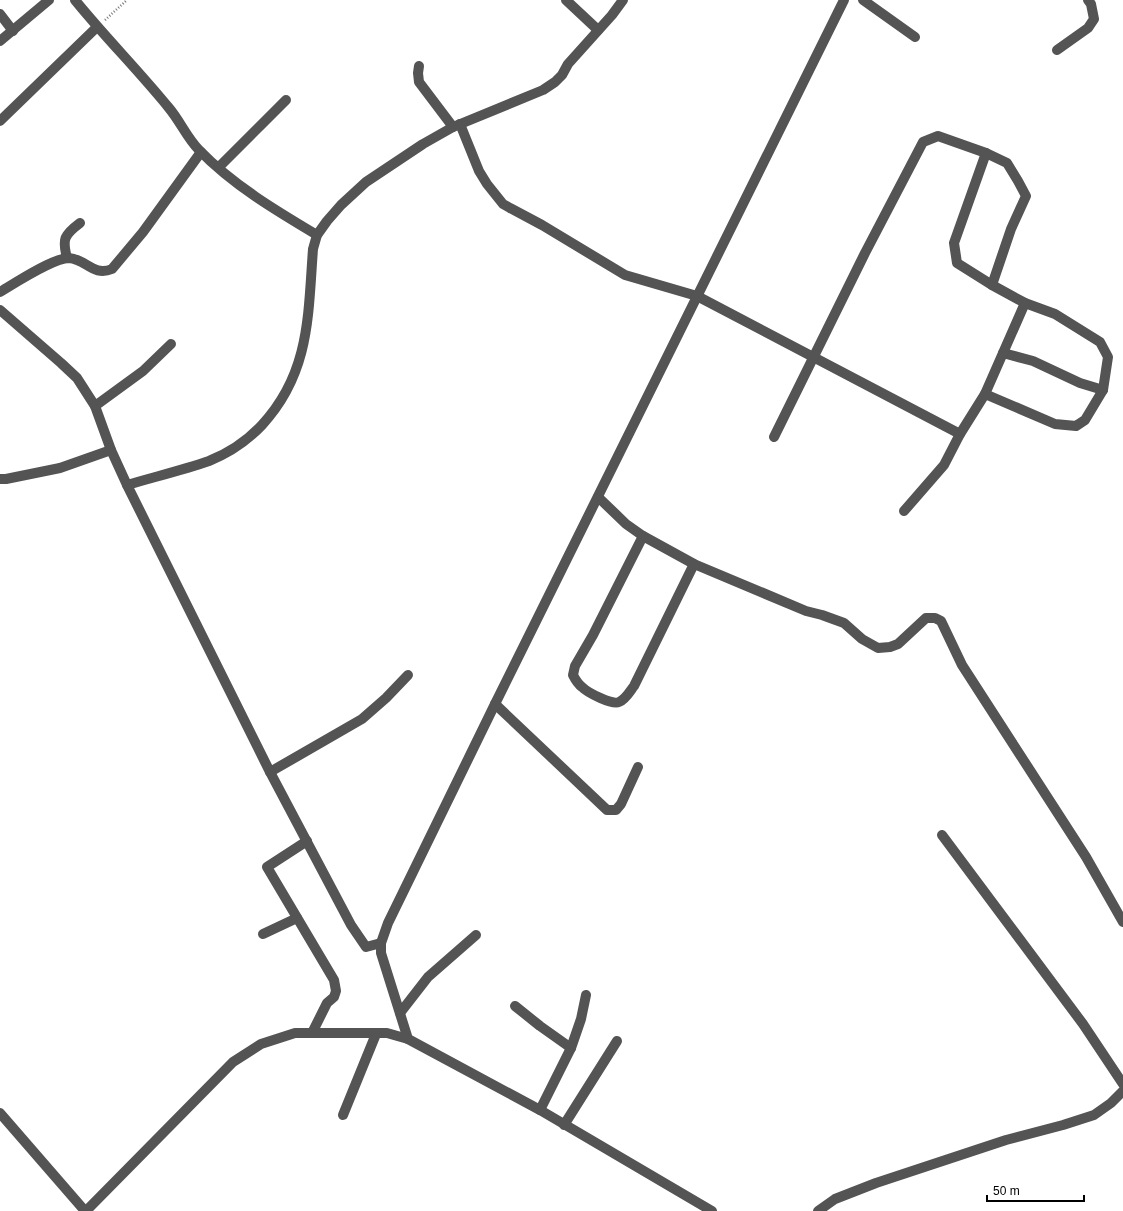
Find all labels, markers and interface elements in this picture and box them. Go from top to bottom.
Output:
scale bar [987,1177,1084,1203]
text: 50 m [993,1184,1020,1198]

